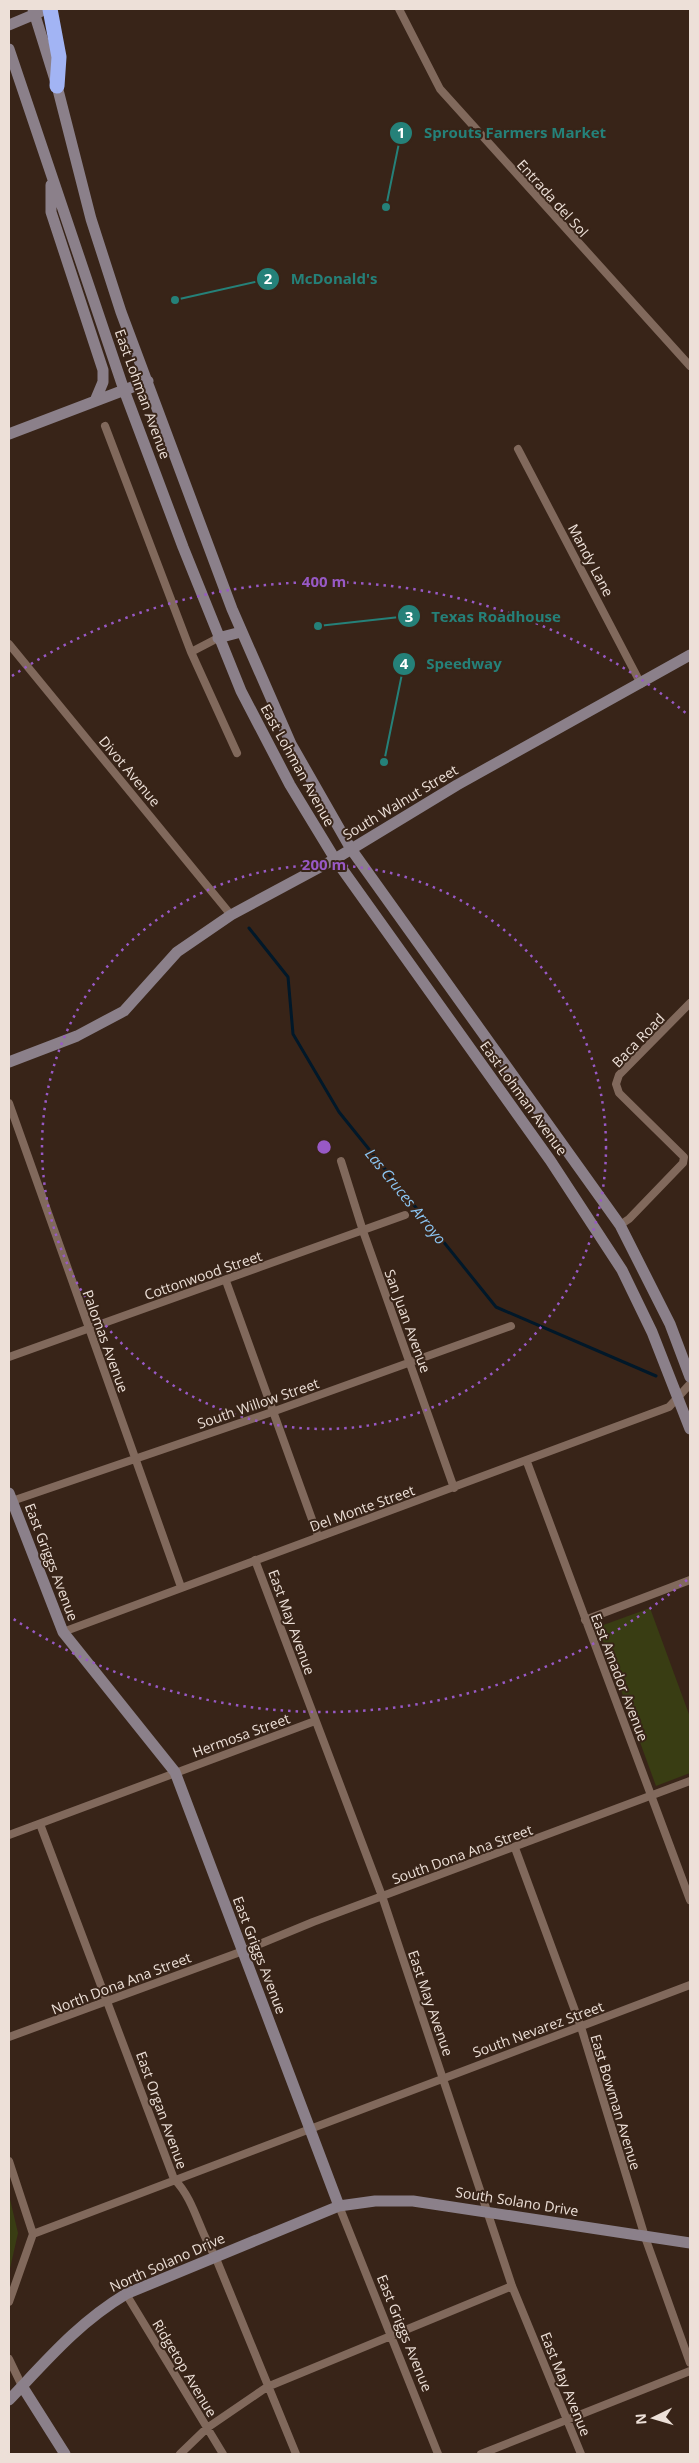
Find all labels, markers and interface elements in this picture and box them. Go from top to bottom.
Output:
callout: Sprouts Farmers Market [389,118,616,148]
text: 1 [397,122,405,142]
text: Sprouts Farmers Market [424,122,607,142]
street label: Entrada del Sol [513,155,593,241]
callout: McDonald's [256,264,388,294]
text: 2 [264,268,273,288]
text: McDonald's [291,268,377,288]
street label: East Lohman Avenue [111,326,175,462]
street label: Mandy Lane [564,520,618,600]
text: 400 m [302,571,346,591]
callout: Texas Roadhouse [396,601,571,631]
text: 3 [405,606,413,626]
text: Texas Roadhouse [431,606,561,626]
callout: Speedway [391,649,512,679]
text: 4 [400,653,409,673]
text: Speedway [426,653,502,673]
street label: East Lohman Avenue [257,701,340,830]
street label: Divot Avenue [95,732,165,810]
street label: South Walnut Street [339,760,461,844]
text: 200 m [302,854,346,874]
street label: Baca Road [607,1009,669,1071]
street label: East Lohman Avenue [476,1037,572,1159]
centre of rings [315,1138,333,1156]
water label: Las Cruces Arroyo [361,1144,451,1248]
street label: Cottonwood Street [142,1246,264,1304]
street label: San Juan Avenue [380,1267,436,1375]
street label: Palomas Avenue [79,1287,133,1395]
street label: South Willow Street [195,1373,321,1433]
street label: Del Monte Street [307,1480,417,1536]
street label: East Griggs Avenue [21,1500,83,1624]
street label: East May Avenue [264,1567,320,1677]
street label: East Amador Avenue [587,1610,653,1744]
street label: Hermosa Street [190,1709,292,1761]
street label: South Dona Ana Street [389,1820,535,1888]
street label: East Griggs Avenue [229,1893,291,2017]
street label: North Dona Ana Street [48,1948,194,2018]
street label: East May Avenue [404,1948,458,2059]
street label: South Nevarez Street [470,1996,606,2062]
street label: East Bowman Avenue [586,2032,646,2172]
street label: East Organ Avenue [132,2049,192,2172]
street label: South Solano Drive [454,2182,580,2220]
street label: North Solano Drive [106,2228,228,2296]
street label: East Griggs Avenue [373,2272,437,2394]
street label: Ridgetop Avenue [148,2316,222,2420]
street label: East May Avenue [536,2329,596,2439]
north arrow [629,2393,679,2443]
text: N [631,2413,651,2426]

